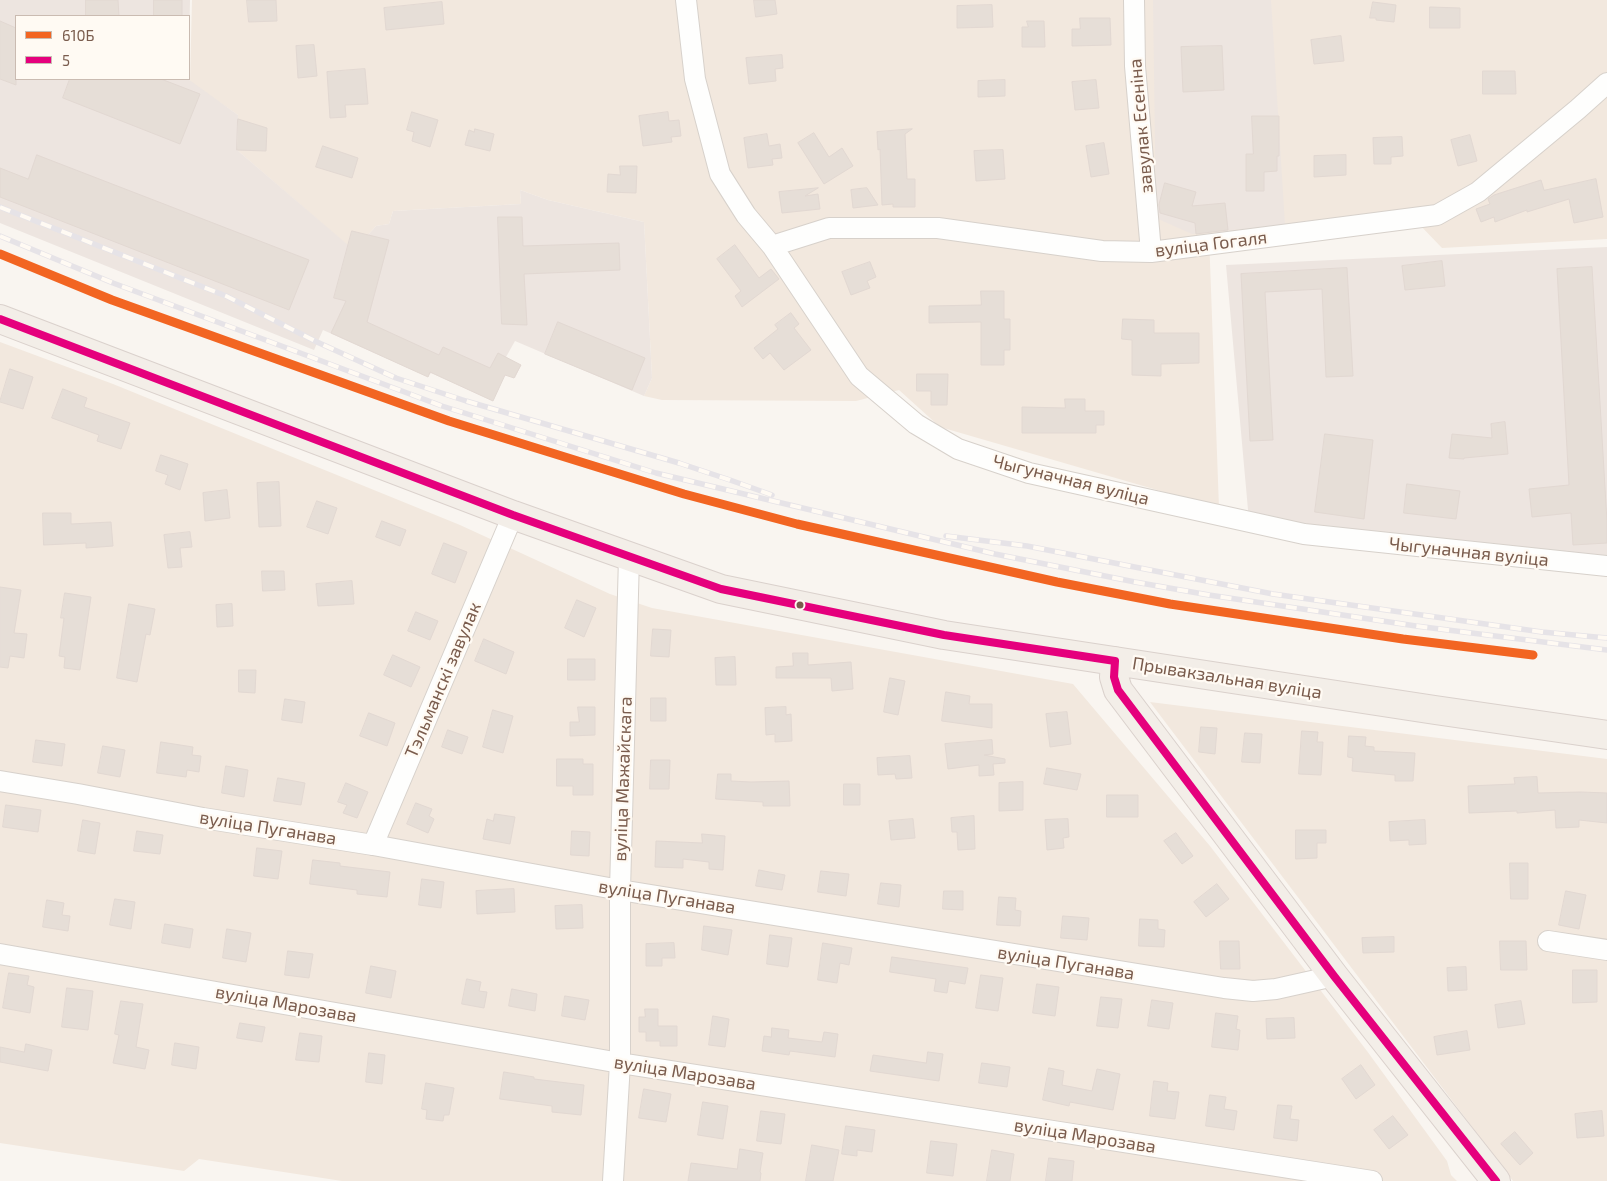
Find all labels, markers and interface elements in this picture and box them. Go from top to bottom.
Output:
legend [15,15,190,80]
text: 610Б [62,26,95,44]
text: 5 [62,51,70,69]
street label: завулак Есеніна [1124,58,1158,194]
street label: вуліца Гогаля [1154,226,1268,262]
street label: Чыгуначная вуліца [991,450,1151,510]
street label: Чыгуначная вуліца [1388,533,1550,571]
street label: Тэльманскі завулак [400,599,486,761]
unlabelled marker [795,600,805,610]
street label: Прывакзальная вуліца [1131,652,1323,704]
street label: вуліца Мажайскага [609,696,637,862]
street label: вуліца Пуганава [198,807,338,849]
street label: вуліца Пуганава [597,876,737,918]
street label: вуліца Пуганава [996,942,1136,984]
street label: вуліца Марозава [214,981,358,1027]
street label: вуліца Марозава [613,1051,757,1095]
street label: вуліца Марозава [1013,1114,1157,1158]

